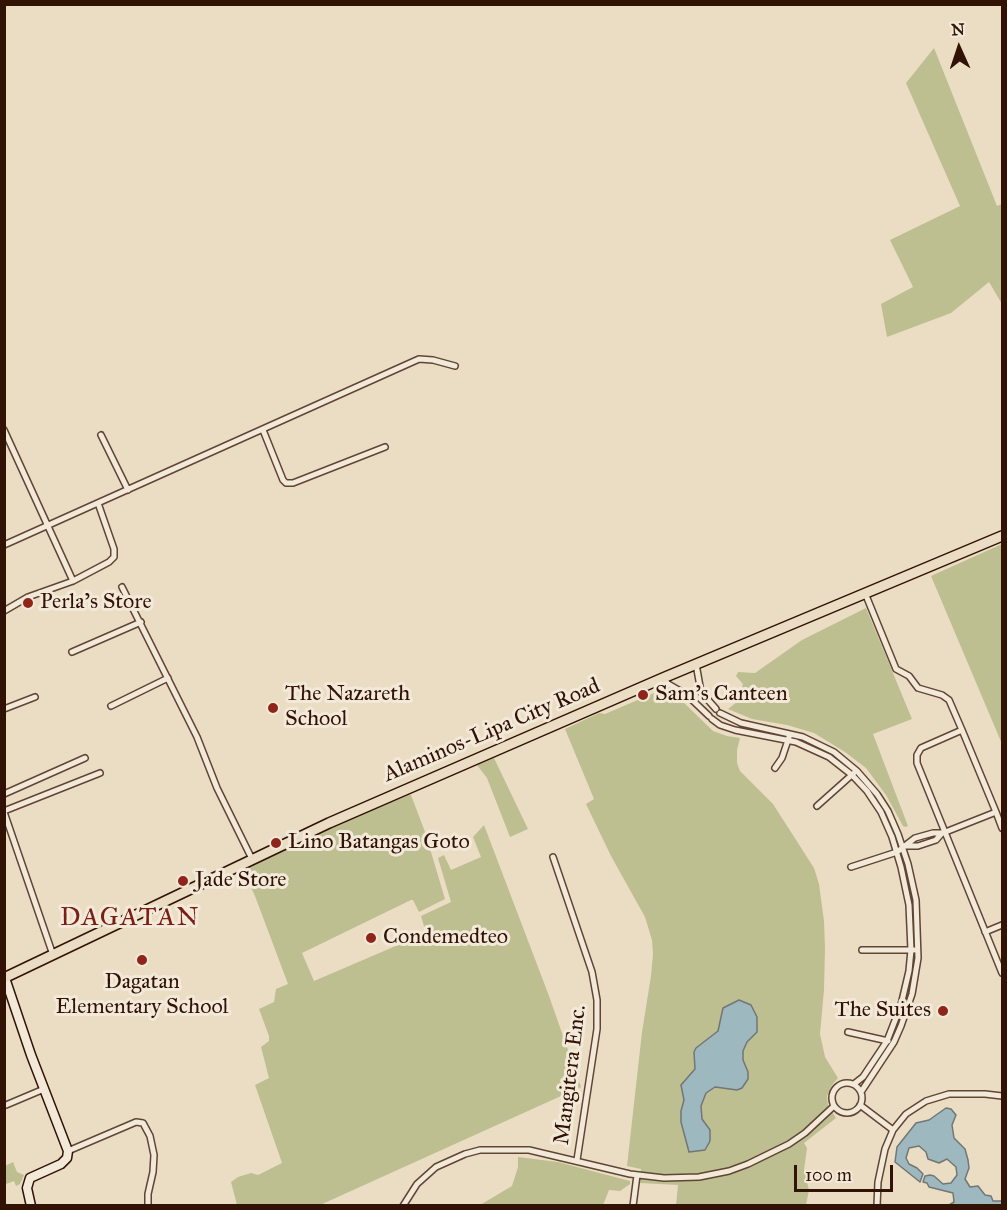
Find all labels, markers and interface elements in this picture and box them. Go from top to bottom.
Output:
north arrow [929,18,989,78]
text: N [951,20,965,39]
place label: Perla's Store [40,590,152,616]
marker: Perla's Store [21,596,35,610]
street label: Alaminos-Lipa City Road [380,673,604,789]
place label: The Nazareth School [285,682,410,734]
place label: Sam's Canteen [655,682,788,708]
marker: Sam's Canteen [636,688,650,702]
marker: The Nazareth School [266,701,280,715]
place label: Lino Batangas Goto [288,830,470,856]
marker: Lino Batangas Goto [269,836,283,850]
place label: Jade Store [195,868,286,894]
marker: Jade Store [176,874,190,888]
district label: DAGATAN [60,903,200,935]
place label: Condemedteo [383,925,508,951]
marker: Condemedteo [364,931,378,945]
marker: Dagatan Elementary School [135,953,149,967]
place label: Dagatan Elementary School [55,970,229,1022]
place label: The Suites [835,998,931,1024]
street label: Mangitera Enc. [549,1004,593,1146]
marker: The Suites [936,1004,950,1018]
scale bar [797,1153,896,1191]
text: 100 m [805,1164,852,1186]

